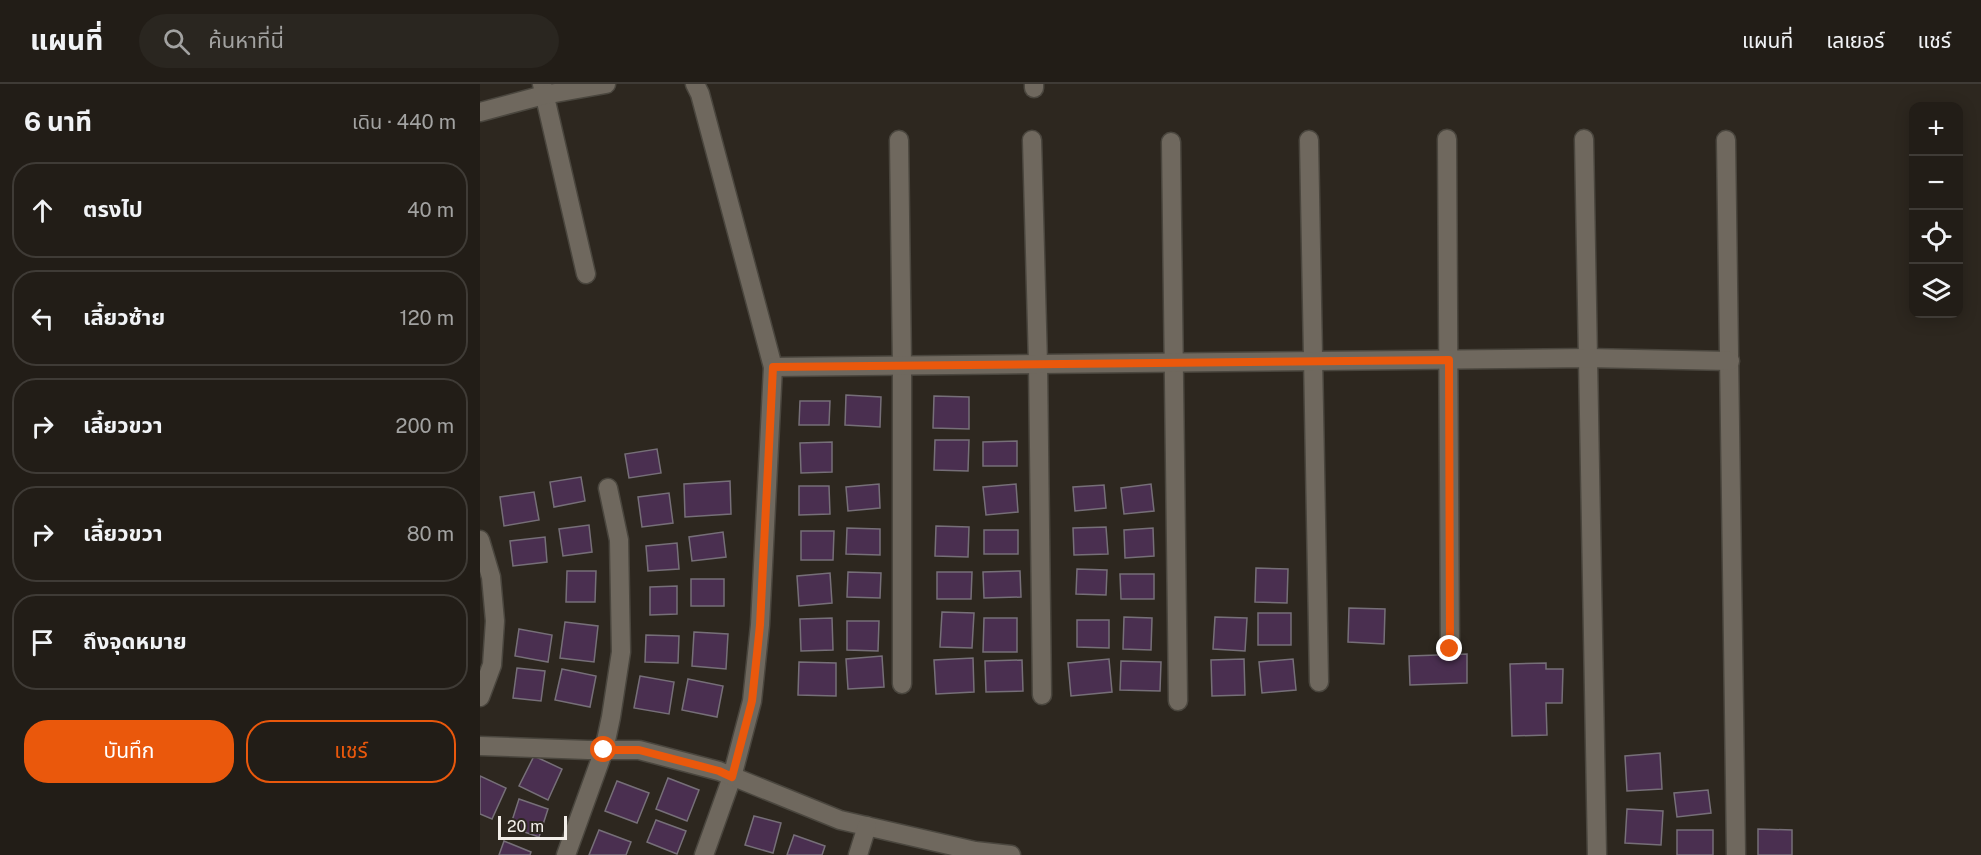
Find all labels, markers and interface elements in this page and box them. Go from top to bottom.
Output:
search box [139,14,559,68]
text: แผนที่ [30,23,103,56]
icon: search [160,25,193,58]
text: ค้นหาที่นี่ [208,27,284,53]
text: แผนที่ [1742,28,1793,53]
text: เลเยอร์ [1826,28,1885,53]
text: แชร์ [1918,28,1951,53]
map controls [1909,102,1963,318]
button: + [1909,102,1963,156]
text: 6 นาที [24,106,92,137]
text: เดิน · 440 m [352,110,456,134]
button: − [1909,156,1963,210]
icon: ahead [26,194,59,227]
text: ตรงไป [83,196,143,222]
text: 40 m [407,198,454,222]
button: locate [1909,210,1963,264]
button: layers [1909,264,1963,318]
icon: left [26,302,59,335]
text: เลี้ยวซ้าย [83,304,165,330]
text: 120 m [400,306,454,330]
icon: right [26,410,59,443]
text: เลี้ยวขวา [83,412,163,438]
text: 200 m [396,414,454,438]
icon: right [26,518,59,551]
text: เลี้ยวขวา [83,520,163,546]
text: 80 m [407,522,454,546]
icon: arrive [26,626,59,659]
text: ถึงจุดหมาย [83,628,187,654]
route end [1436,635,1462,661]
button: บันทึก [24,720,234,783]
button: แชร์ [246,720,456,783]
route start [590,736,616,762]
scale bar [498,813,567,840]
text: 20 m [507,817,544,836]

